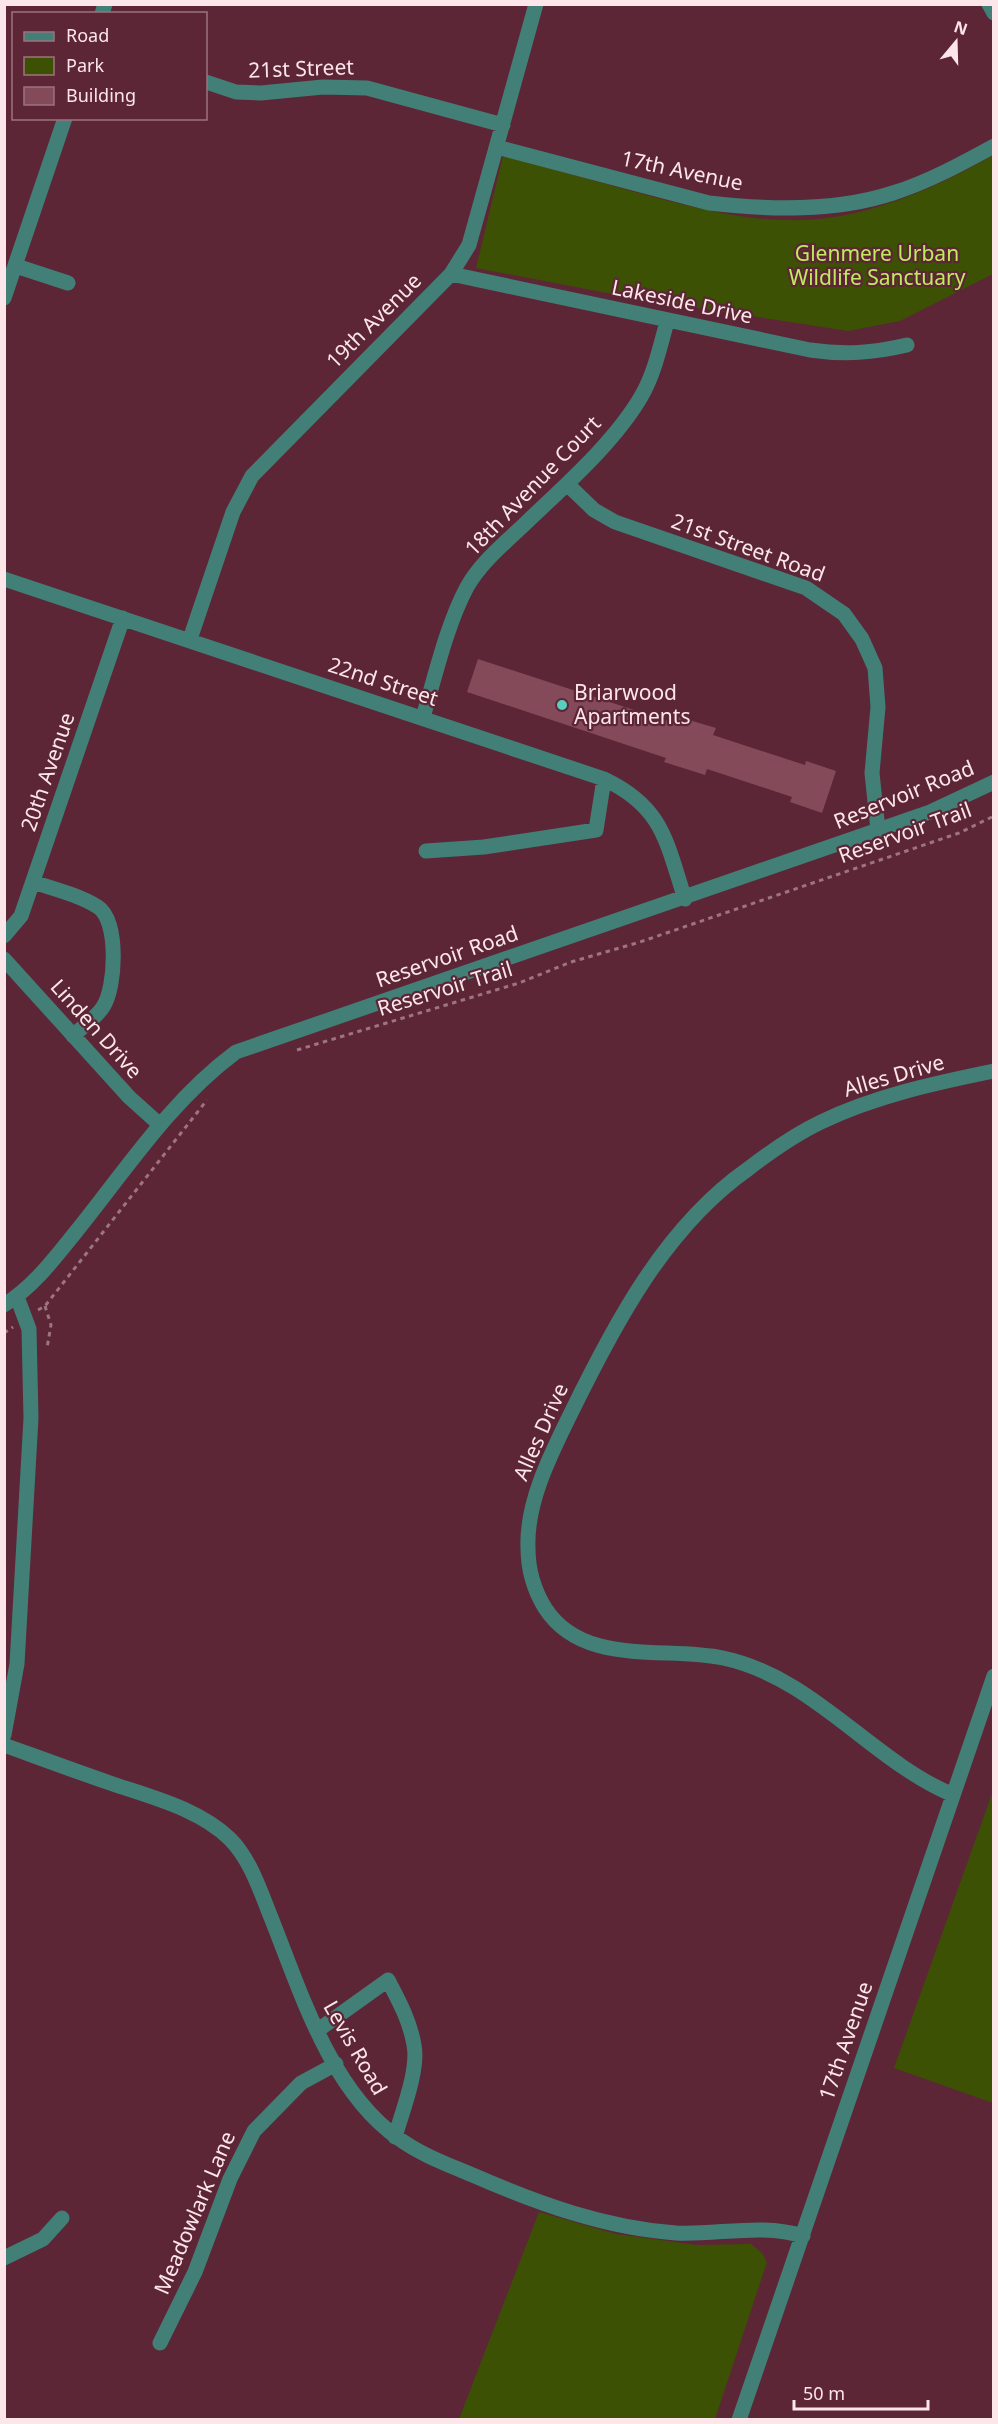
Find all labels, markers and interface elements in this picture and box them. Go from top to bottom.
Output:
legend [12,12,207,120]
north arrow [926,12,986,72]
text: N [951,15,971,40]
text: Road [66,23,109,47]
street label: 21st Street [248,52,355,84]
text: Park [66,53,104,77]
text: Building [66,83,136,107]
street label: 17th Avenue [619,143,746,197]
park label: Glenmere Urban Wildlife Sanctuary [789,239,966,291]
street label: 19th Avenue [320,267,427,374]
street label: Lakeside Drive [609,272,755,330]
street label: 18th Avenue Court [458,409,607,561]
street label: 21st Street Road [668,506,829,588]
street label: 22nd Street [325,650,442,712]
place label: Briarwood Apartments [574,678,690,730]
marker: Briarwood Apartments [555,698,569,712]
street label: 20th Avenue [14,709,80,835]
street label: Reservoir Road [829,753,978,835]
street label: Reservoir Trail [834,795,975,869]
street label: Reservoir Road [372,919,522,994]
street label: Reservoir Trail [374,954,516,1022]
street label: Linden Drive [45,973,149,1084]
street label: Alles Drive [840,1047,947,1103]
street label: Alles Drive [506,1379,574,1485]
street label: 17th Avenue [812,1978,878,2104]
street label: Levis Road [318,1995,394,2100]
street label: Meadowlark Lane [147,2127,241,2298]
scale bar [794,2373,928,2411]
text: 50 m [803,2381,845,2405]

